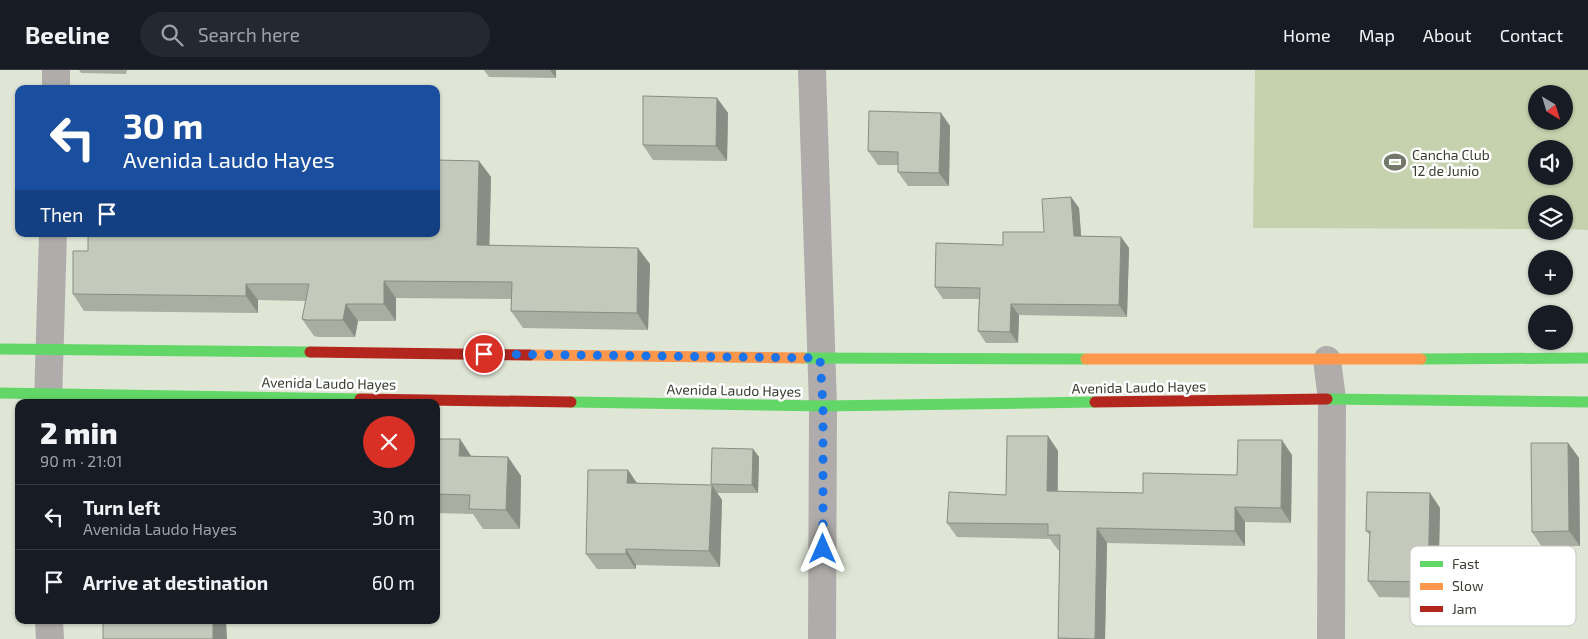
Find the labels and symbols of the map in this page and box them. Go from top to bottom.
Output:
north arrow [1528,85,1572,130]
place label: Cancha Club 12 de Junio [1412,146,1490,179]
sports icon: Cancha Club 12 de Junio [1382,149,1408,175]
pin [463,333,505,375]
street label: Avenida Laudo Hayes [262,373,396,393]
street label: Avenida Laudo Hayes [1072,377,1206,397]
street label: Avenida Laudo Hayes [667,380,801,400]
position arrow [796,522,848,574]
legend [1410,546,1576,626]
text: Fast [1452,555,1479,572]
text: Slow [1452,577,1484,594]
text: Jam [1452,600,1477,617]

